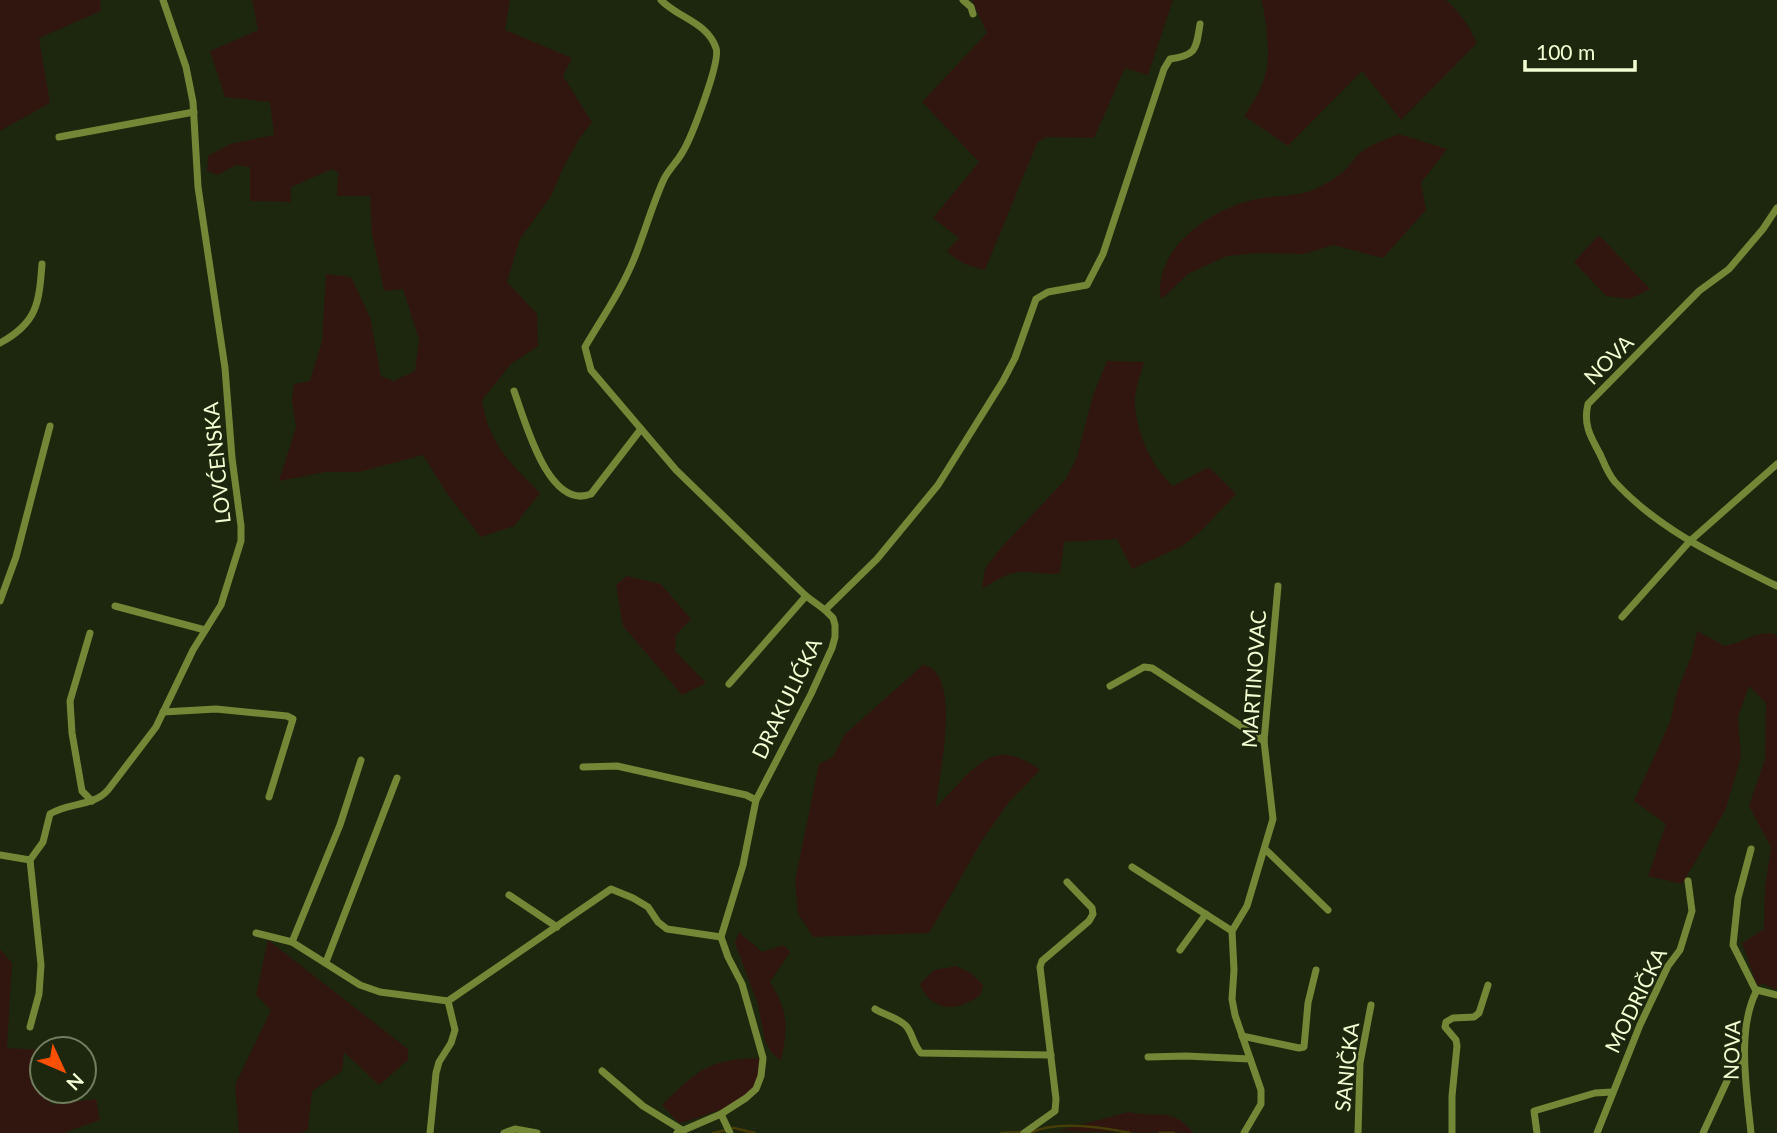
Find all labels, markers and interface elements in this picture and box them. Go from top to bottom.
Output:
scale bar [1525,28,1635,72]
text: 100 m [1536,39,1595,64]
street label: NOVA [1578,328,1639,389]
street label: LOVĆENSKA [197,400,235,525]
street label: MARTINOVAC [1236,609,1270,749]
street label: DRAKULIĆKA [746,633,826,763]
street label: MODRIČKA [1599,943,1671,1056]
street label: NOVA [1717,1019,1745,1080]
street label: SANIČKA [1329,1020,1363,1113]
north arrow [28,1035,98,1105]
text: N [62,1069,89,1095]

